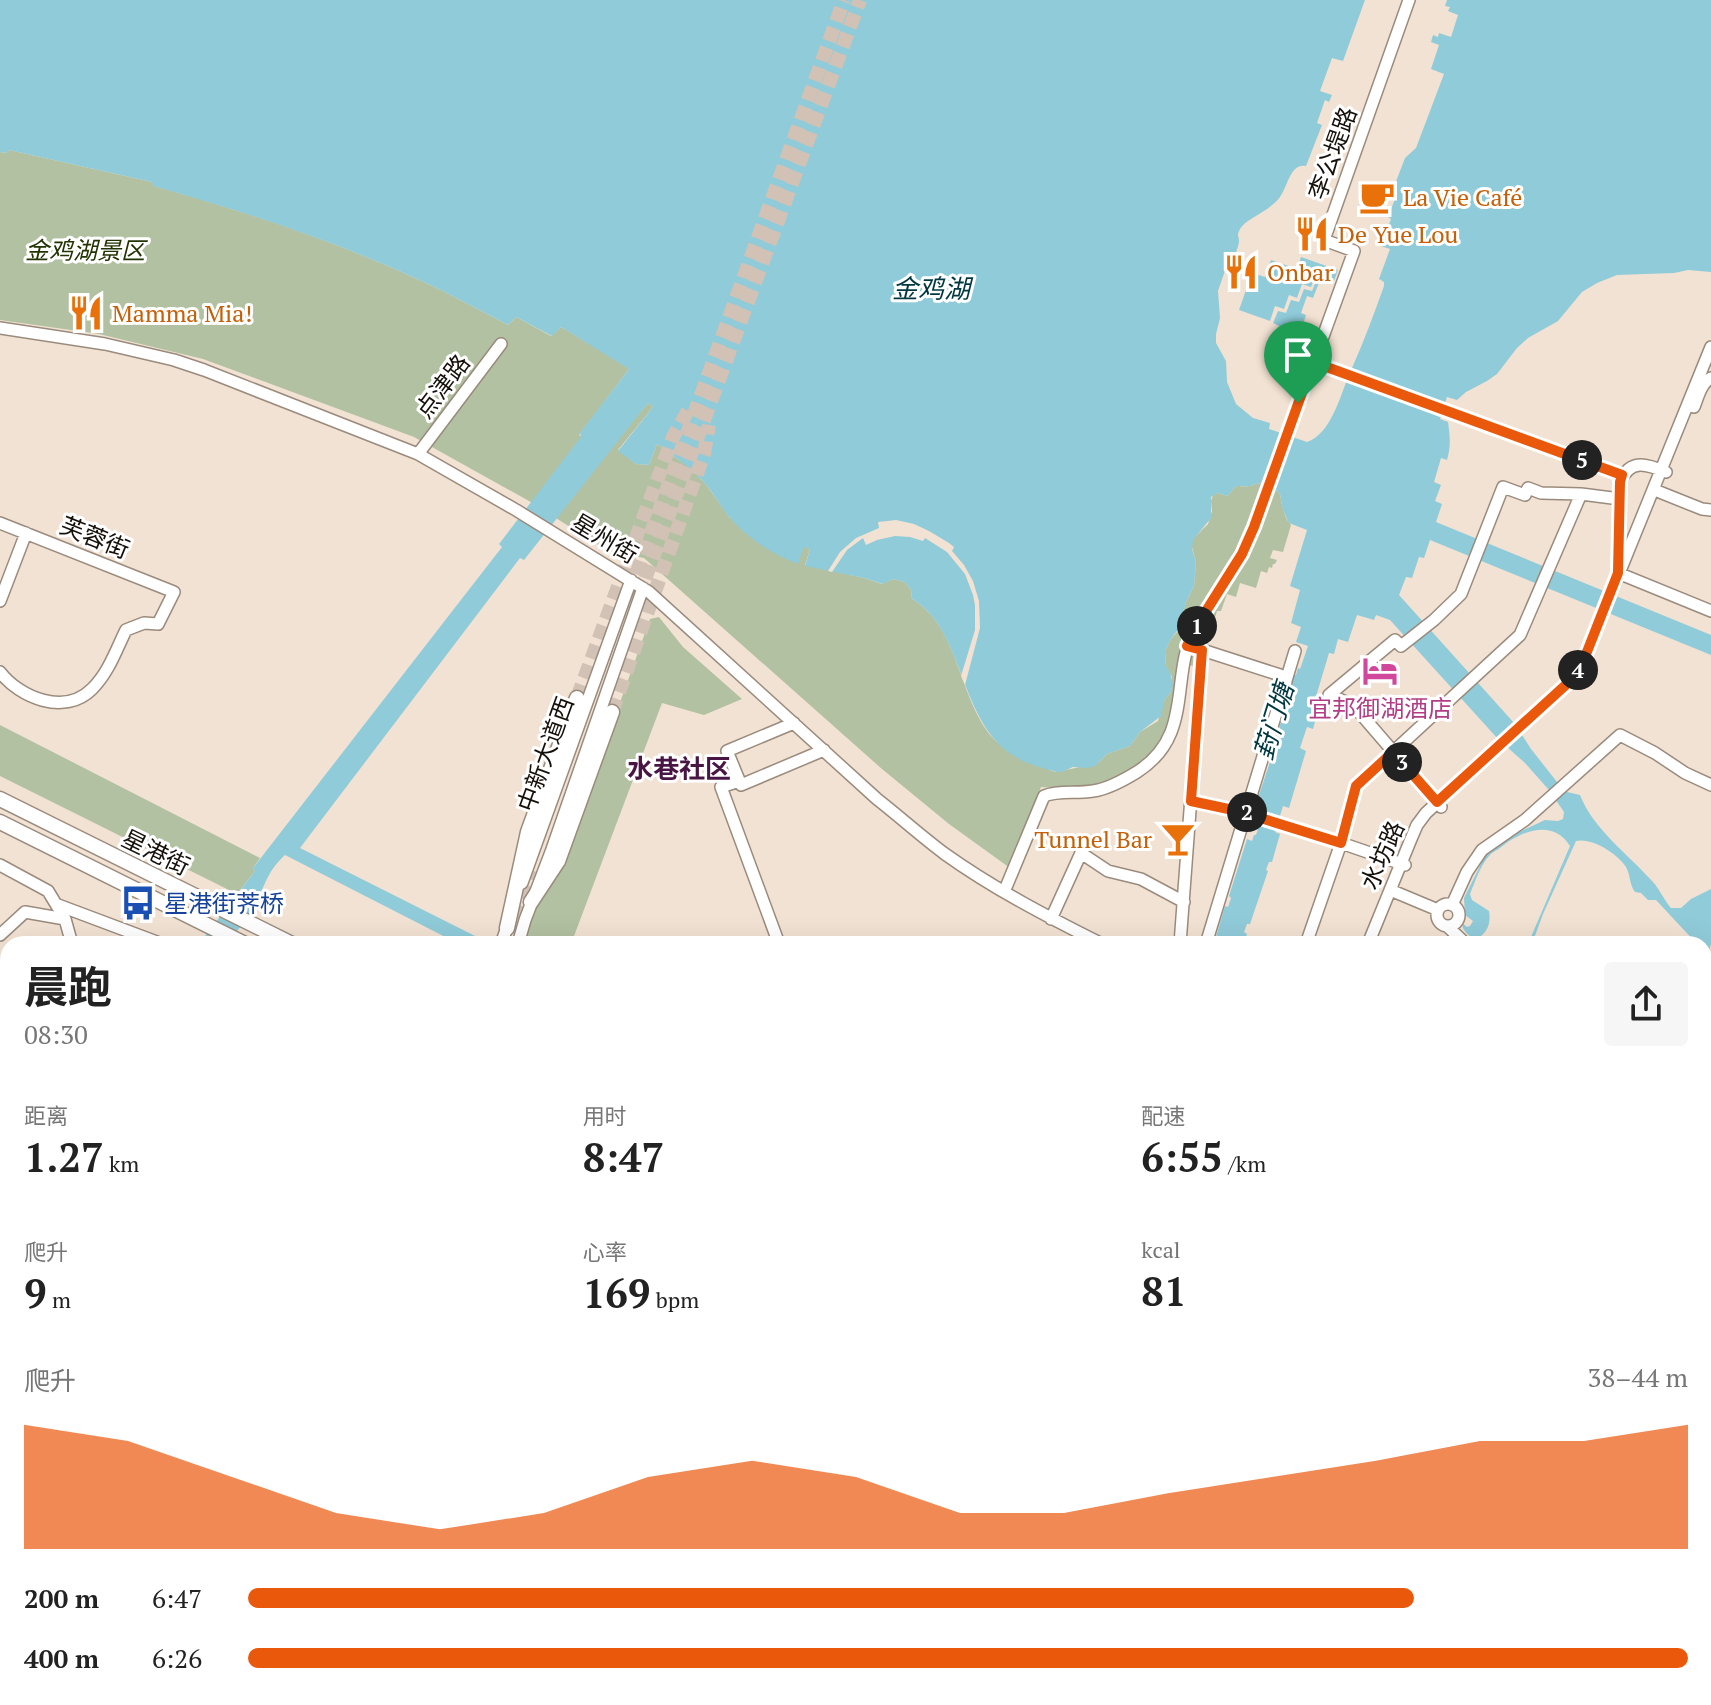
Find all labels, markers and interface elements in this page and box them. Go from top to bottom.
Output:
street label: 李公堤路 [1301,102,1363,204]
cafe icon: La Vie Café [1358,178,1396,216]
place label: La Vie Café [1403,181,1522,213]
restaurant icon: De Yue Lou [1293,215,1331,253]
place label: De Yue Lou [1338,218,1459,250]
park label: 金鸡湖景区 [25,234,148,266]
restaurant icon: Onbar [1222,253,1260,291]
place label: Onbar [1267,256,1334,288]
water label: 金鸡湖 [892,271,974,305]
restaurant icon: Mamma Mia! [67,294,105,332]
place label: Mamma Mia! [112,297,252,329]
pin [1264,321,1332,403]
icon: arrive [1276,333,1320,377]
street label: 点津路 [408,348,476,424]
pin: 5 [1562,440,1602,480]
text: 5 [1576,445,1588,474]
street label: 星州街 [566,506,644,570]
street label: 芙蓉街 [56,509,134,565]
pin: 1 [1177,606,1217,646]
text: 1 [1191,611,1203,640]
pin: 4 [1558,650,1598,690]
hotel icon: 宜邦御湖酒店 [1361,652,1399,690]
text: 4 [1572,655,1584,684]
water label: 葑门塘 [1245,675,1302,763]
street label: 中新大道西 [509,692,581,816]
place label: 宜邦御湖酒店 [1308,692,1452,724]
pin: 3 [1382,742,1422,782]
text: 3 [1396,747,1408,776]
district label: 水巷社区 [627,751,731,785]
pin: 2 [1227,792,1267,832]
text: 2 [1241,797,1253,826]
street label: 水坊路 [1353,816,1411,894]
bar icon: Tunnel Bar [1159,820,1197,858]
street label: 星港街 [117,822,195,882]
place label: Tunnel Bar [1034,823,1153,855]
bus stop icon: 星港街荠桥 [119,884,157,922]
place label: 星港街荠桥 [164,887,284,919]
text: 晨跑 [24,957,112,1016]
button: share [1604,962,1688,1046]
text: 08:30 [24,1017,88,1051]
text: 距离 [24,1101,68,1130]
text: 用时 [583,1101,627,1130]
text: 配速 [1141,1101,1185,1130]
text: 1.27 [24,1130,104,1183]
text: 8:47 [583,1130,664,1183]
text: 6:55 [1141,1130,1223,1183]
text: km [104,1149,139,1178]
text: /km [1223,1149,1266,1178]
text: kcal [1141,1235,1180,1264]
text: 爬升 [24,1237,68,1266]
text: 心率 [583,1237,627,1266]
text: 81 [1141,1264,1187,1317]
text: 9 [24,1266,47,1319]
text: 169 [583,1266,650,1319]
text: m [47,1285,71,1314]
text: bpm [650,1285,699,1314]
text: 38–44 m [1588,1360,1688,1394]
text: 爬升 [24,1363,76,1397]
text: 200 m [24,1581,99,1615]
text: 6:47 [152,1581,202,1615]
text: 400 m [24,1641,99,1675]
text: 6:26 [152,1641,202,1675]

